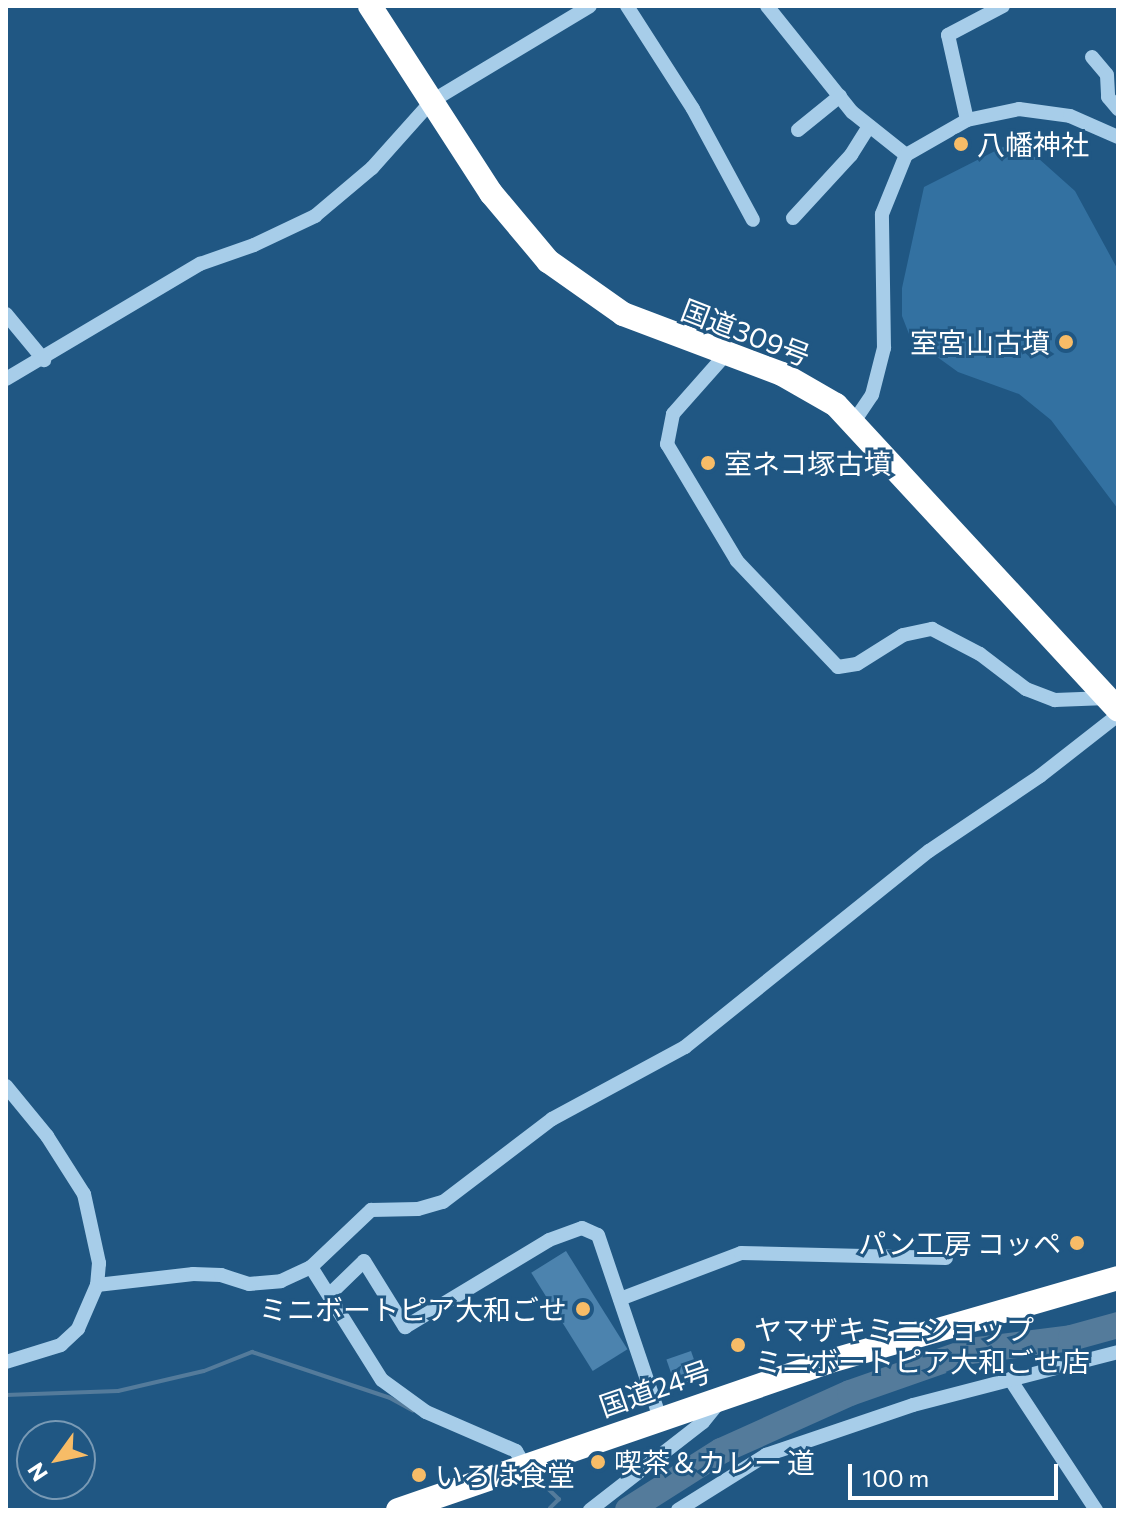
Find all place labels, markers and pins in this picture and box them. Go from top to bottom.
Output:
place label: 八幡神社 [977,127,1089,161]
marker: 八幡神社 [952,135,970,153]
place label: 室宮山古墳 [910,325,1050,359]
marker: 室宮山古墳 [1057,333,1075,351]
place label: 室ネコ塚古墳 [724,446,892,480]
marker: 室ネコ塚古墳 [699,454,717,472]
place label: パン工房 コッペ [860,1226,1061,1260]
marker: パン工房 コッペ [1068,1234,1086,1252]
place label: ミニボートピア大和ごせ [259,1292,567,1326]
marker: ミニボートピア大和ごせ [574,1300,592,1318]
place label: ヤマザキミニショップ ミニボートピア大和ごせ店 [754,1312,1090,1378]
marker: ヤマザキミニショップ ミニボートピア大和ごせ店 [729,1336,747,1354]
place label: 喫茶＆カレー 道 [614,1445,815,1479]
marker: 喫茶＆カレー 道 [589,1453,607,1471]
place label: いろは食堂 [435,1458,575,1492]
marker: いろは食堂 [410,1466,428,1484]

